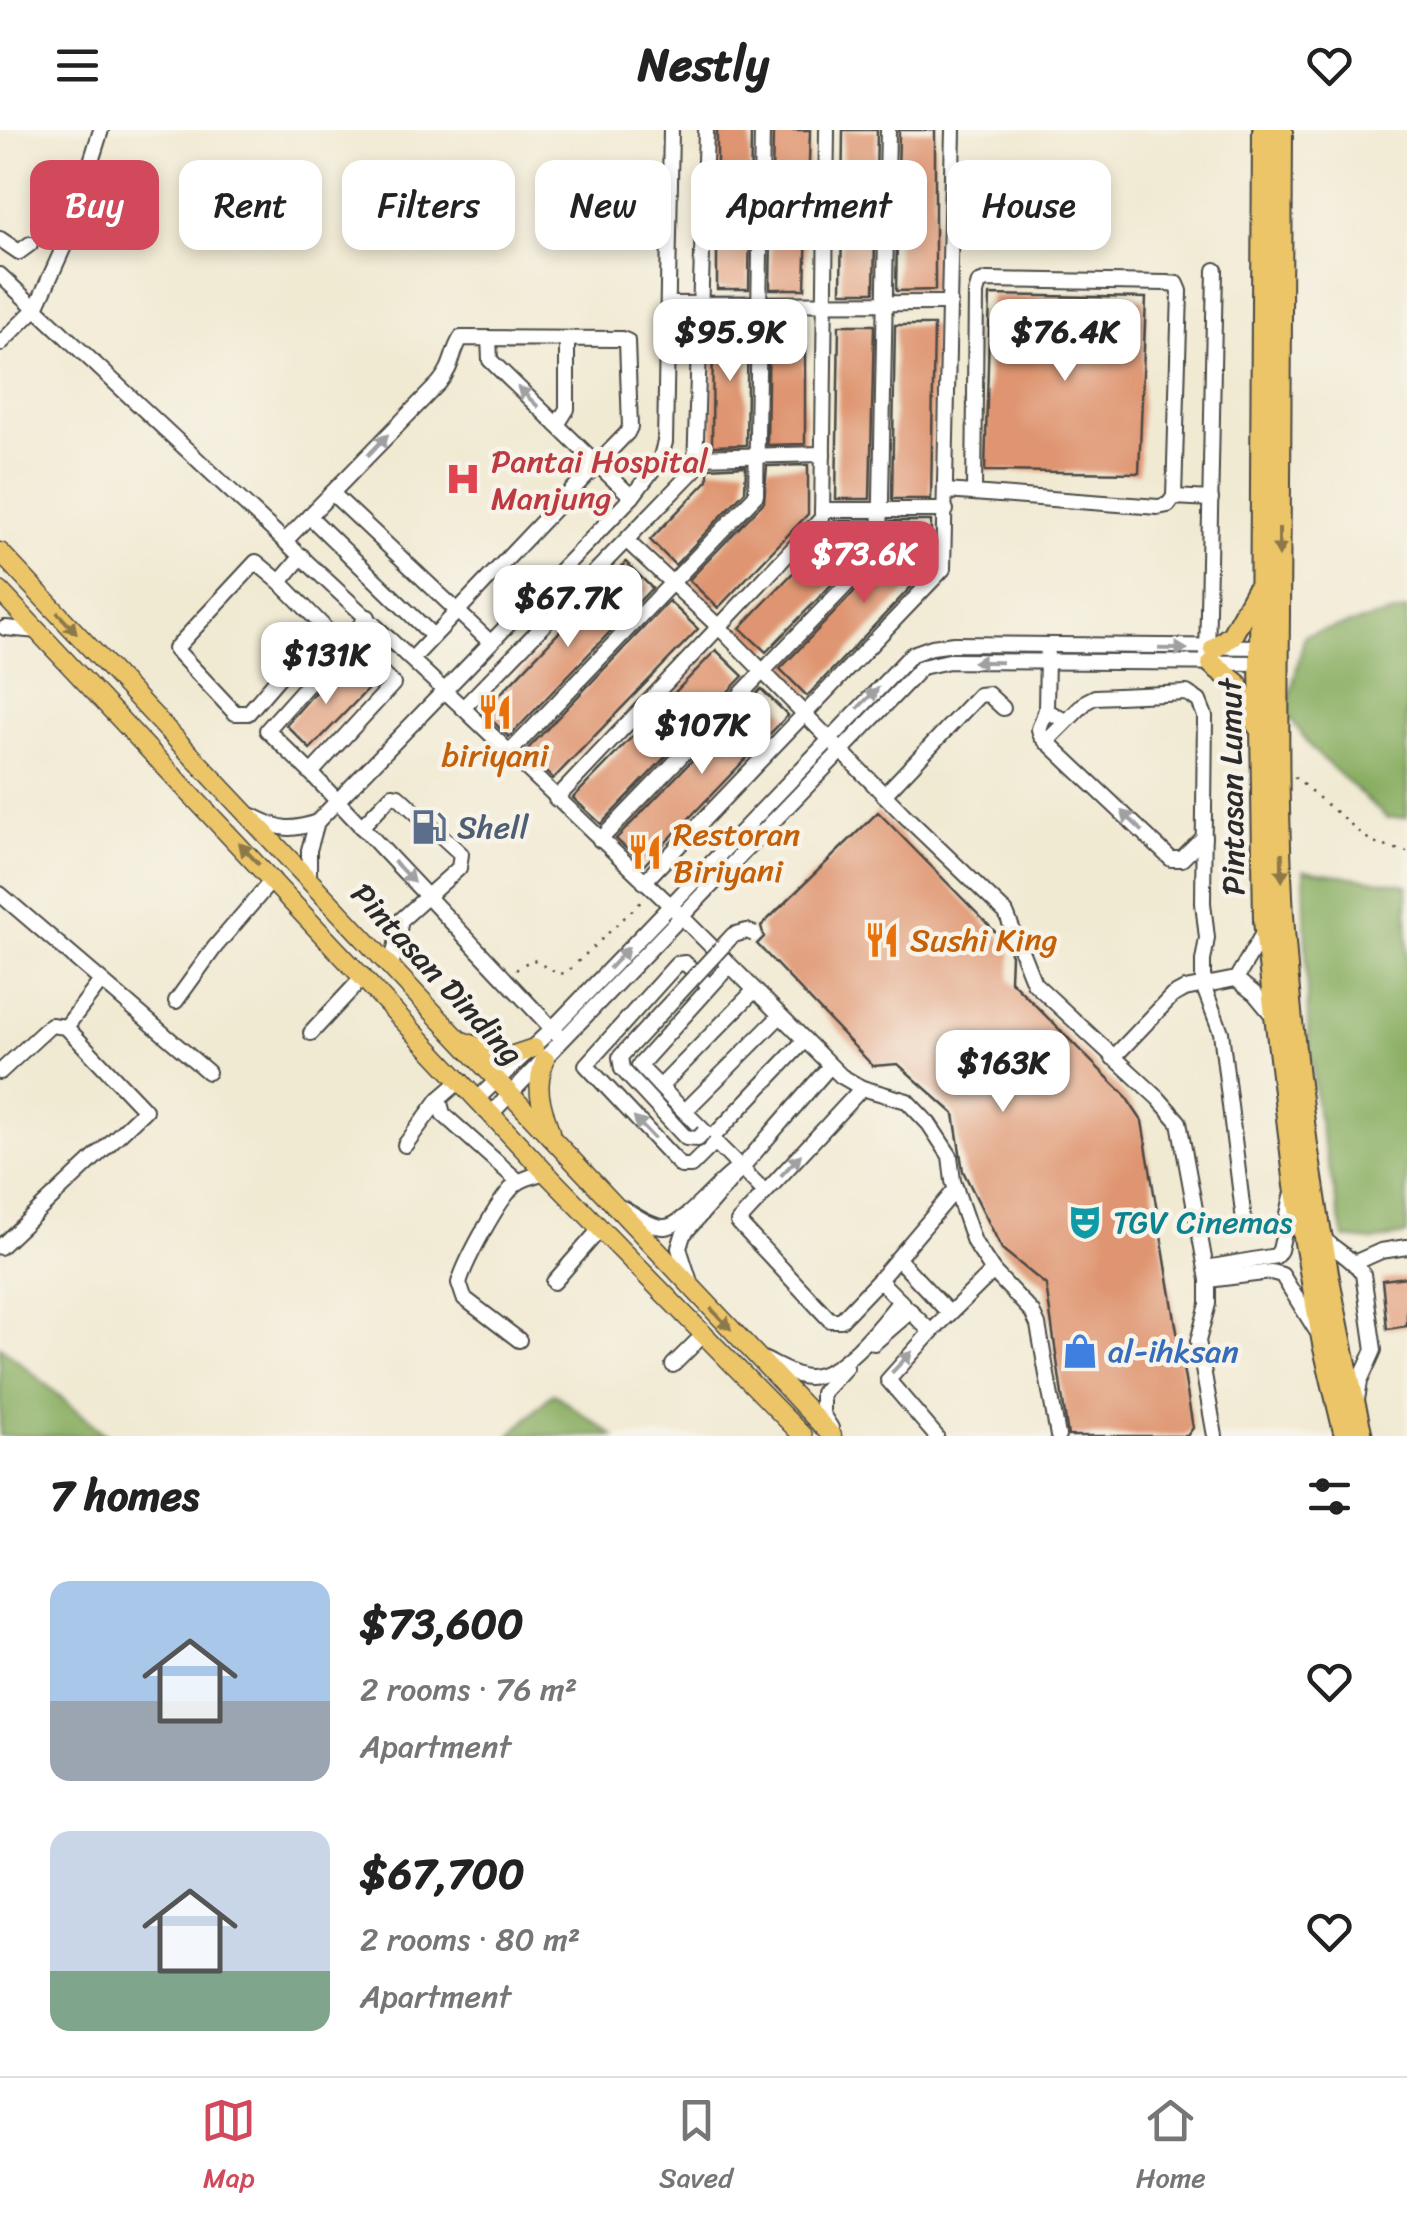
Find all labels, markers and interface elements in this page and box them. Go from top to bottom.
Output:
text: Nestly [638,25,769,105]
icon: menu [50,38,105,93]
icon: heart [1302,38,1357,93]
chip: Buy [30,160,159,250]
chip: Rent [179,160,322,250]
chip: Filters [342,160,515,250]
chip: New [535,160,671,250]
chip: Apartment [691,160,927,250]
chip: House [947,160,1111,250]
pin: $95.9K [649,299,811,384]
pin: $76.4K [984,299,1146,384]
text: $95.9K [675,303,785,360]
text: $76.4K [1011,303,1119,360]
one-way arrow [517,386,541,410]
place label: Pantai Hospital Manjung [491,433,709,527]
one-way arrow [366,434,389,458]
hospital icon: Pantai Hospital Manjung [444,460,482,498]
pin: $73.6K [783,521,945,606]
text: $73.6K [812,525,916,582]
one-way arrow [1271,527,1287,559]
pin: $67.7K [487,565,649,650]
text: $67.7K [515,569,621,626]
one-way arrow [55,611,78,635]
pin: $131K [256,622,396,707]
text: $131K [283,626,369,683]
one-way arrow [1158,641,1190,657]
one-way arrow [971,654,1003,670]
street label: Pintasan Lumut [1202,677,1262,896]
one-way arrow [856,687,879,711]
pin: $107K [632,692,772,777]
restaurant icon: biriyani [476,693,514,731]
text: $107K [655,696,749,753]
place label: biriyani [442,727,550,784]
place label: Shell [457,799,529,856]
place label: Restoran Biriyani [673,806,800,900]
fuel station icon: Shell [410,808,448,846]
one-way arrow [1120,810,1144,834]
restaurant icon: Restoran Biriyani [626,833,664,871]
one-way arrow [238,843,261,867]
one-way arrow [1275,851,1291,883]
one-way arrow [392,859,415,883]
street label: Pintasan Dinding [336,869,538,1079]
place label: Sushi King [910,912,1058,969]
restaurant icon: Sushi King [863,921,901,959]
one-way arrow [607,946,630,970]
pin: $163K [933,1030,1073,1115]
text: $163K [958,1034,1048,1091]
one-way arrow [633,1116,656,1140]
one-way arrow [779,1153,802,1177]
place label: TGV Cinemas [1113,1194,1292,1251]
theatre icon: TGV Cinemas [1066,1203,1104,1241]
one-way arrow [709,1307,732,1331]
place label: al-ihksan [1108,1323,1239,1380]
shop icon: al-ihksan [1061,1332,1099,1370]
one-way arrow [890,1350,913,1374]
text: 7 homes [50,1459,199,1533]
icon: filters [1302,1469,1357,1524]
text: $73,600 [360,1587,524,1661]
icon: home [130,1621,250,1741]
icon: heart [1302,1654,1357,1709]
text: 2 rooms · 76 m² [360,1661,577,1718]
text: Apartment [360,1718,511,1775]
text: $67,700 [360,1837,524,1911]
icon: home [130,1871,250,1991]
icon: heart [1302,1904,1357,1959]
text: 2 rooms · 80 m² [360,1911,580,1968]
text: Apartment [360,1968,511,2025]
tab: Map [201,2093,256,2202]
tab: Saved [659,2093,733,2202]
tab: Home [1136,2093,1206,2202]

